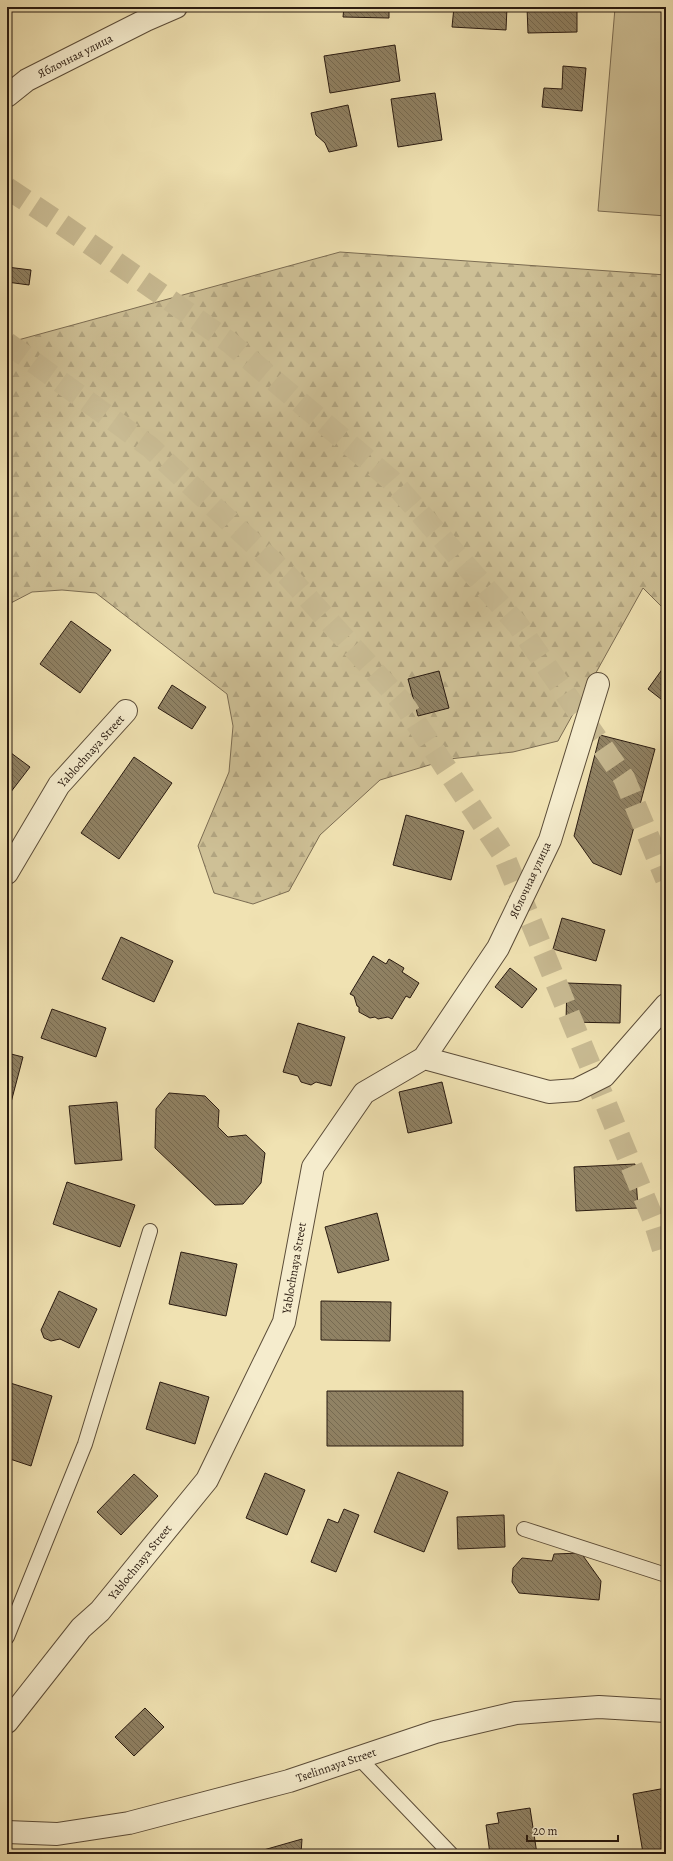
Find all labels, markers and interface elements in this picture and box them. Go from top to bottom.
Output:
street label: Яблочная улица [34,30,116,82]
street label: Yablochnaya Street [53,711,128,791]
street label: Яблочная улица [505,839,555,921]
street label: Yablochnaya Street [278,1221,310,1316]
street label: Yablochnaya Street [104,1521,175,1604]
street label: Tselinnaya Street [294,1744,378,1786]
scale bar [527,1817,618,1843]
text: 20 m [533,1823,557,1839]

